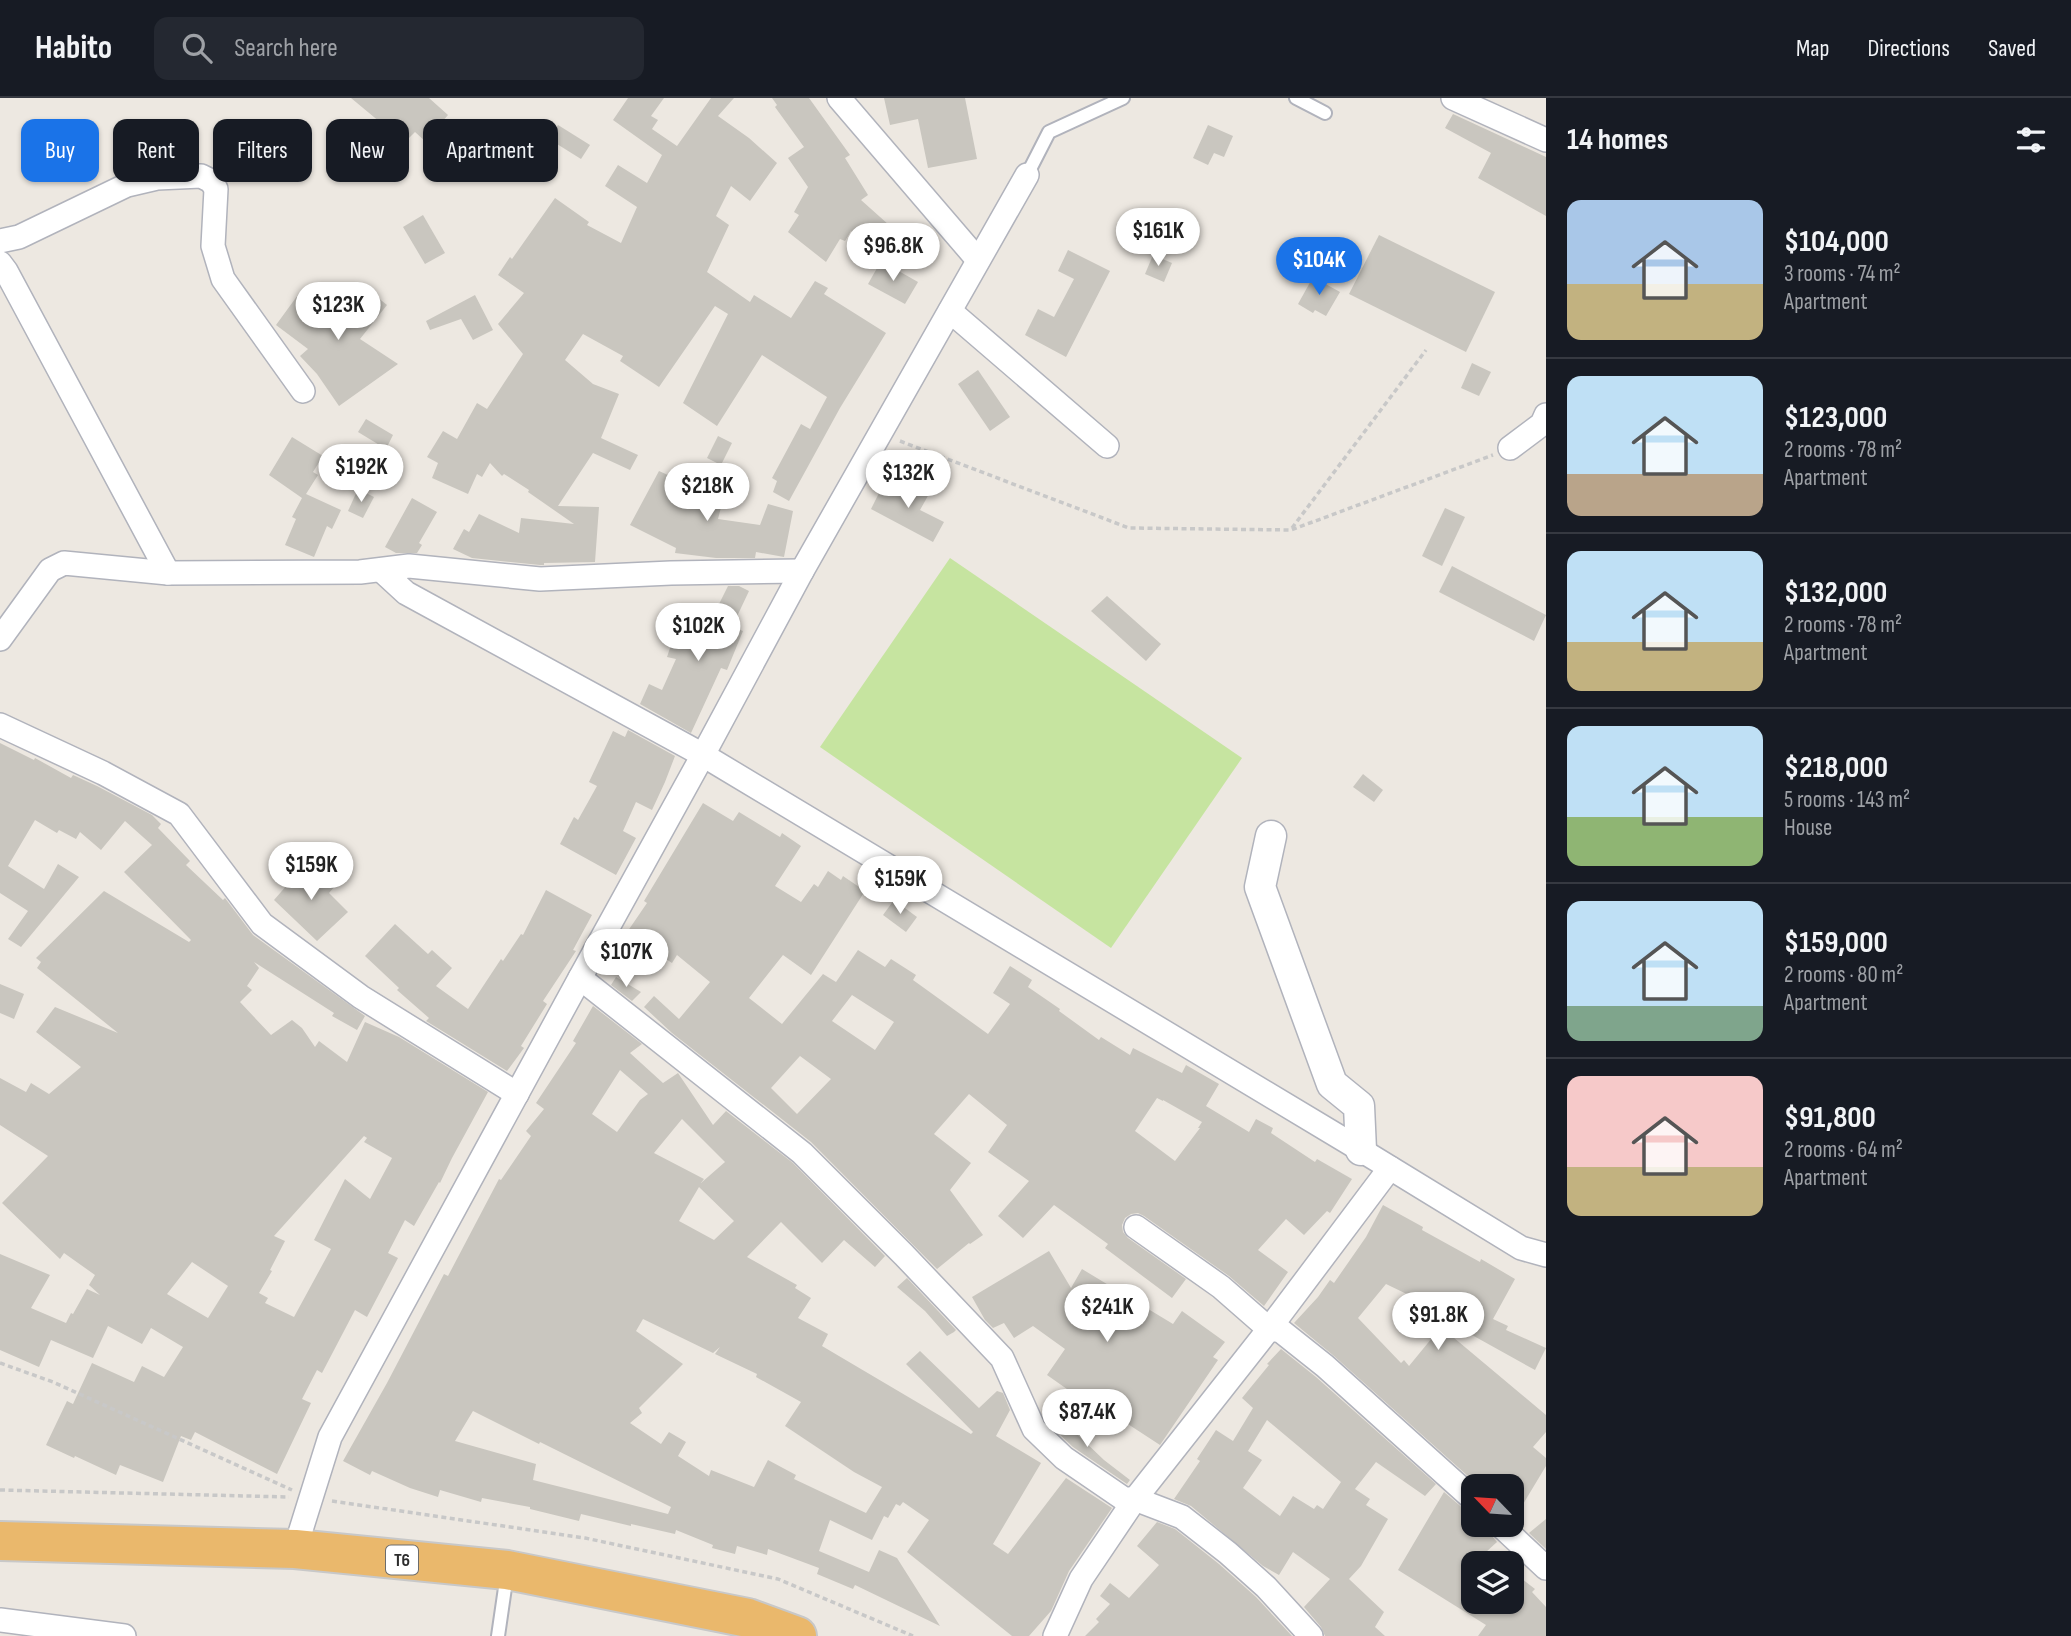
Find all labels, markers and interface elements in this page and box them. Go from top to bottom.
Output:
search box [154,17,644,80]
text: Habito [35,28,112,68]
icon: search [178,29,216,67]
text: Search here [234,33,338,64]
text: Map [1796,34,1829,63]
text: Directions [1867,34,1950,63]
text: Saved [1988,34,2036,63]
chip: Buy [21,119,99,182]
chip: Rent [113,119,199,182]
chip: Filters [213,119,312,182]
chip: New [326,119,409,182]
chip: Apartment [423,119,558,182]
icon: filters [2012,121,2050,159]
text: 14 homes [1567,122,1668,158]
pin: $161K [1109,208,1207,268]
text: $161K [1132,217,1184,245]
pin: $96.8K [836,223,950,283]
text: $104,000 [1784,224,1889,260]
icon: home [1623,228,1707,312]
text: $96.8K [863,232,923,260]
pin: $104K [1270,238,1368,297]
text: $104K [1292,246,1346,274]
text: 3 rooms · 74 m² [1784,260,1901,288]
pin: $123K [289,282,387,342]
text: Apartment [1784,288,1868,316]
text: $123K [312,291,364,319]
text: $123,000 [1784,400,1887,436]
icon: home [1623,404,1707,488]
text: 2 rooms · 78 m² [1784,436,1902,464]
pin: $192K [312,444,410,504]
pin: $132K [859,450,957,510]
text: $192K [334,453,388,481]
text: $132K [882,459,934,487]
pin: $218K [658,464,756,523]
text: Apartment [1784,464,1868,492]
text: $218K [680,472,734,500]
text: $132,000 [1784,575,1887,611]
icon: home [1623,579,1707,663]
pin: $102K [649,603,747,663]
text: 2 rooms · 78 m² [1784,611,1902,639]
text: $102K [671,612,725,640]
text: Apartment [1784,639,1868,667]
text: $218,000 [1784,750,1888,786]
icon: home [1623,754,1707,838]
text: 5 rooms · 143 m² [1784,786,1910,814]
text: House [1784,814,1832,842]
pin: $159K [262,842,360,902]
text: $159K [284,851,338,879]
pin: $159K [851,856,949,916]
text: $159K [873,865,927,893]
text: $159,000 [1784,925,1888,961]
icon: home [1623,929,1707,1013]
pin: $107K [577,930,675,989]
text: $107K [599,938,653,966]
text: 2 rooms · 80 m² [1784,961,1903,989]
text: Apartment [1784,989,1868,1017]
text: $91,800 [1784,1100,1876,1136]
icon: home [1623,1104,1707,1188]
text: 2 rooms · 64 m² [1784,1136,1903,1164]
text: Apartment [1784,1164,1868,1192]
pin: $241K [1058,1284,1156,1344]
pin: $91.8K [1381,1292,1495,1352]
text: $241K [1080,1293,1134,1321]
text: $91.8K [1408,1301,1468,1329]
pin: $87.4K [1030,1390,1144,1449]
text: $87.4K [1058,1398,1116,1426]
north arrow [1461,1474,1524,1536]
map controls [1461,1474,1524,1614]
road number: T6 [386,1546,418,1574]
button: layers [1461,1551,1524,1614]

